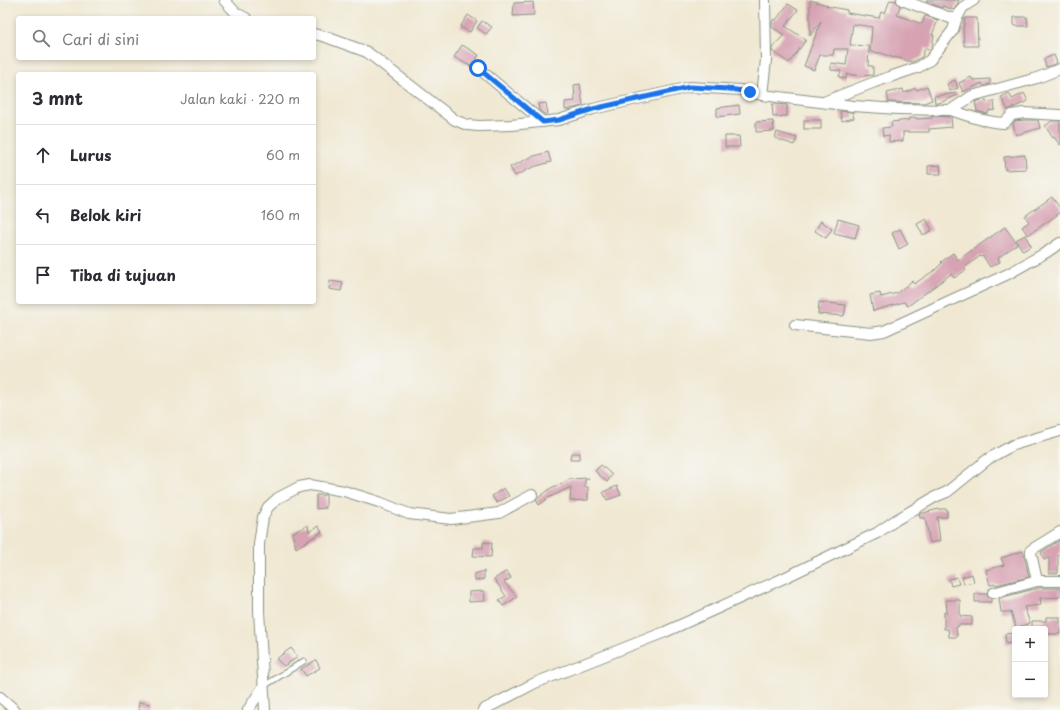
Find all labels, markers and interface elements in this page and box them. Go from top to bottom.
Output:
search box [16,16,316,60]
icon: search [30,27,52,49]
text: Cari di sini [62,27,139,50]
route start [469,59,487,77]
route end [741,83,759,101]
text: 3 mnt [32,85,83,111]
text: Jalan kaki · 220 m [180,89,300,108]
text: Lurus [70,143,111,166]
icon: ahead [32,144,54,166]
text: 60 m [266,145,300,164]
text: Belok kiri [70,203,141,226]
icon: left [32,204,54,226]
text: 160 m [261,205,300,224]
text: Tiba di tujuan [70,263,176,286]
icon: arrive [32,264,54,286]
map controls [1012,626,1048,698]
button: + [1012,626,1048,662]
button: − [1012,662,1048,698]

